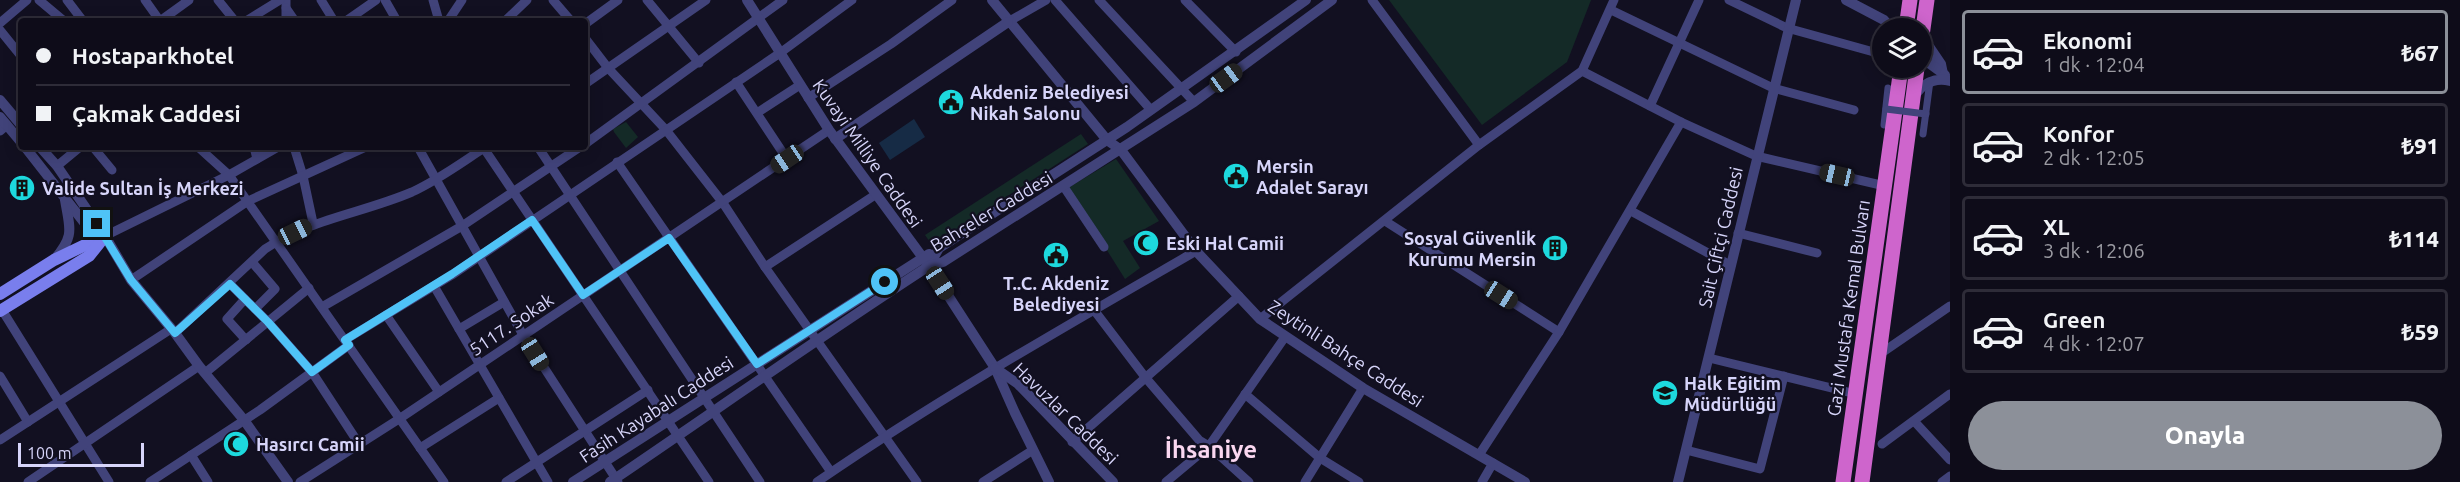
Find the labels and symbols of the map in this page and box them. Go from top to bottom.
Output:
car [1206,60,1246,96]
street label: Kuvayi Milliye Caddesi [809,75,927,231]
place label: Akdeniz Belediyesi Nikah Salonu [970,82,1129,123]
public building icon: Akdeniz Belediyesi Nikah Salonu [936,87,966,117]
car [767,141,807,177]
place label: Mersin Adalet Sarayı [1256,156,1368,197]
public building icon: Mersin Adalet Sarayı [1221,161,1251,191]
car [1817,162,1857,188]
street label: Sait Çiftçi Caddesi [1694,165,1746,309]
street label: Bahçeler Caddesi [927,167,1055,255]
building icon: Valide Sultan İş Merkezi [7,173,37,203]
place label: Valide Sultan İş Merkezi [42,178,244,199]
street label: Gazi Mustafa Kemal Bulvarı [1823,199,1873,417]
route end [83,210,110,237]
car [275,216,315,248]
mosque icon: Eski Hal Camii [1131,228,1161,258]
place label: Sosyal Güvenlik Kurumu Mersin [1404,228,1536,269]
place label: Eski Hal Camii [1166,233,1284,253]
building icon: Sosyal Güvenlik Kurumu Mersin [1540,233,1570,263]
public building icon: T..C. Akdeniz Belediyesi [1041,240,1071,270]
car [923,263,957,303]
route start [871,268,898,295]
place label: T..C. Akdeniz Belediyesi [1003,273,1109,314]
car [1481,278,1521,312]
street label: 5117. Sokak [465,289,557,359]
street label: Zeytinli Bahçe Caddesi [1265,295,1427,411]
car [518,334,552,374]
street label: Fasih Kayabalı Caddesi [575,352,737,466]
street label: Havuzlar Caddesi [1010,358,1122,468]
place label: Halk Eğitim Müdürlüğü [1684,373,1781,414]
school or university icon: Halk Eğitim Müdürlüğü [1650,378,1680,408]
mosque icon: Hasırcı Camii [221,429,251,459]
place label: Hasırcı Camii [256,434,365,454]
district label: İhsaniye [1165,436,1257,463]
scale bar [18,440,144,468]

